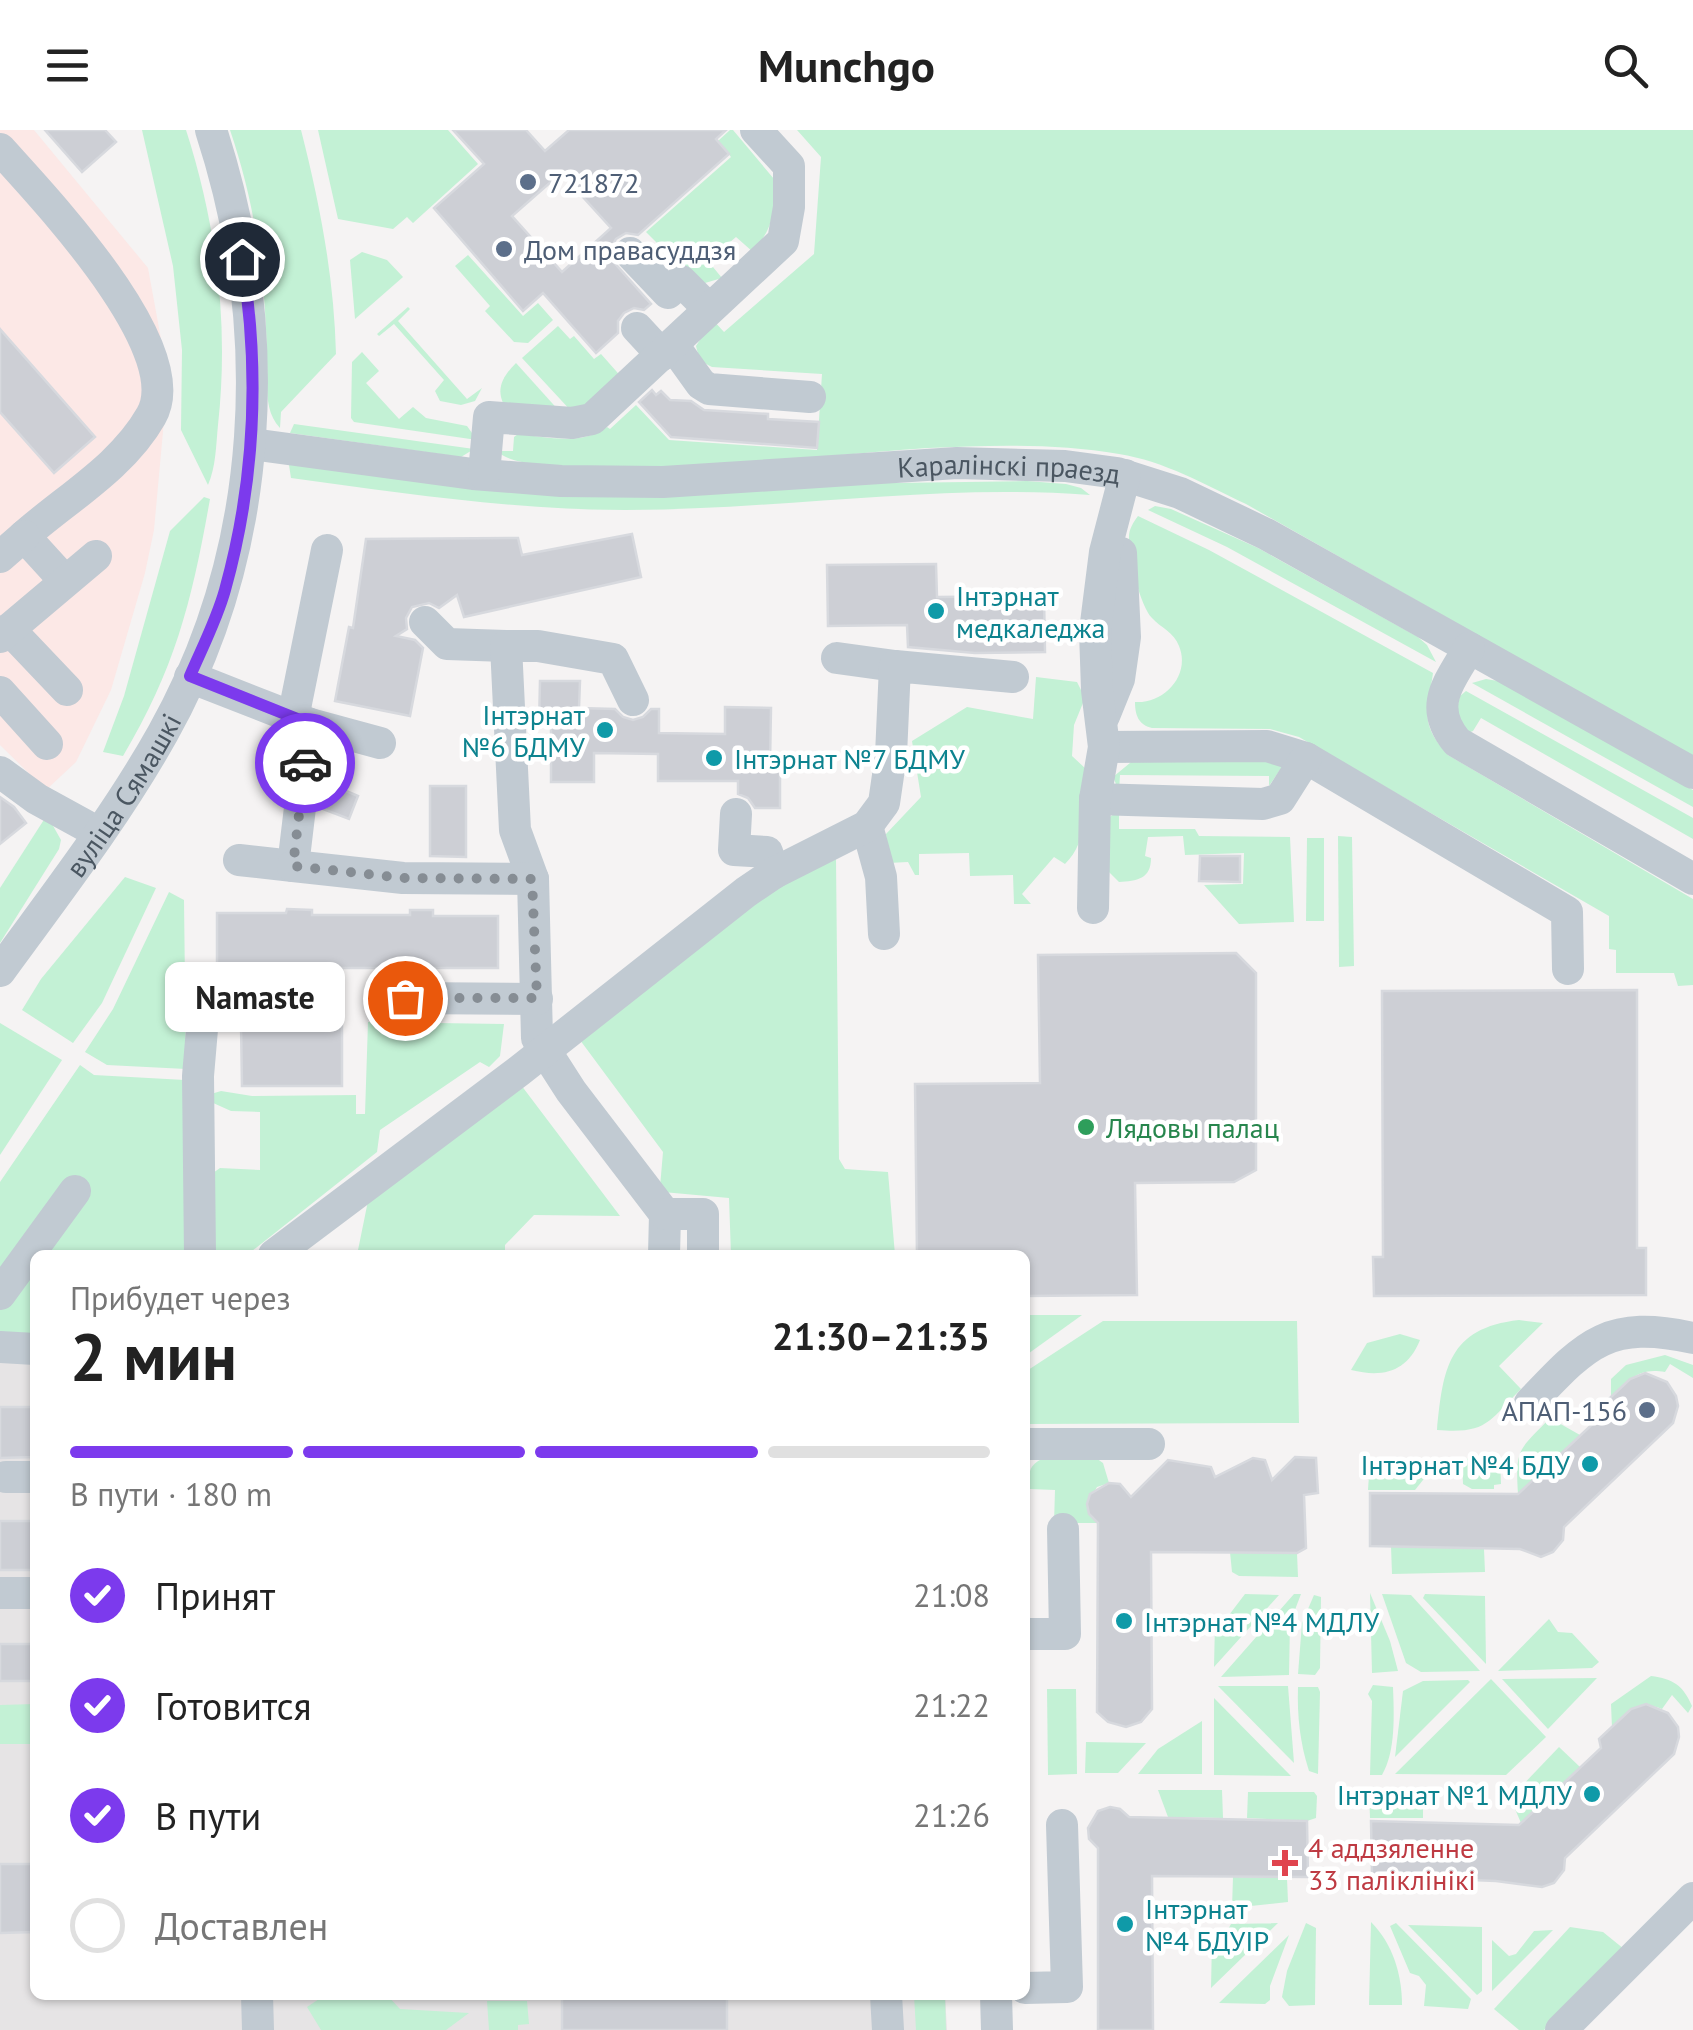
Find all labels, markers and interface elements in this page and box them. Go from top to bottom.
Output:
text: Munchgo [758,36,935,94]
icon: menu [40,38,95,93]
icon: search [1598,38,1653,93]
place label: 721872 [548,164,640,201]
marker: 721872 [517,171,539,193]
pin [200,217,285,302]
place label: Дом правасуддзя [524,231,736,268]
icon: home [215,232,270,287]
marker: Дом правасуддзя [493,238,515,260]
street label: Каралінскі праезд [896,444,1123,492]
place label: Інтэрнат медкаледжа [956,577,1105,646]
marker: Інтэрнат медкаледжа [925,600,947,622]
place label: Інтэрнат №6 БДМУ [462,696,586,765]
street label: вуліца Сямашкі [57,707,189,884]
courier [255,713,355,813]
marker: Інтэрнат №6 БДМУ [594,719,616,741]
icon: car [278,736,333,791]
place label: Інтэрнат №7 БДМУ [734,740,965,777]
marker: Інтэрнат №7 БДМУ [703,747,725,769]
pin [363,956,448,1041]
callout: Namaste [165,963,345,1033]
icon: bag [378,971,433,1026]
text: Namaste [195,976,315,1018]
place label: Лядовы палац [1105,1109,1279,1146]
marker: Лядовы палац [1075,1116,1097,1138]
text: Прибудет через [70,1277,291,1319]
text: 21:30–21:35 [772,1311,990,1360]
text: 2 мин [70,1314,237,1398]
place label: АПАП-156 [1501,1392,1627,1429]
marker: АПАП-156 [1636,1399,1658,1421]
place label: Інтэрнат №4 БДУ [1360,1446,1571,1483]
marker: Інтэрнат №4 БДУ [1579,1453,1601,1475]
text: В пути · 180 m [70,1473,272,1515]
icon: check [70,1568,125,1623]
text: Принят [155,1571,275,1620]
text: 21:08 [913,1574,990,1616]
place label: Інтэрнат №4 МДЛУ [1144,1603,1380,1640]
marker: Інтэрнат №4 МДЛУ [1113,1610,1135,1632]
icon: check [70,1678,125,1733]
text: Готовится [155,1681,312,1730]
text: 21:22 [913,1684,990,1726]
place label: Інтэрнат №1 МДЛУ [1337,1776,1573,1813]
marker: Інтэрнат №1 МДЛУ [1581,1783,1603,1805]
icon: check [70,1788,125,1843]
text: В пути [155,1791,261,1840]
text: 21:26 [913,1794,990,1836]
place label: 4 аддзяленне 33 паліклінікі [1308,1829,1476,1898]
marker: 4 аддзяленне 33 паліклінікі [1272,1850,1298,1876]
place label: Інтэрнат №4 БДУІР [1145,1890,1269,1959]
text: Доставлен [155,1901,328,1950]
marker: Інтэрнат №4 БДУІР [1114,1913,1136,1935]

